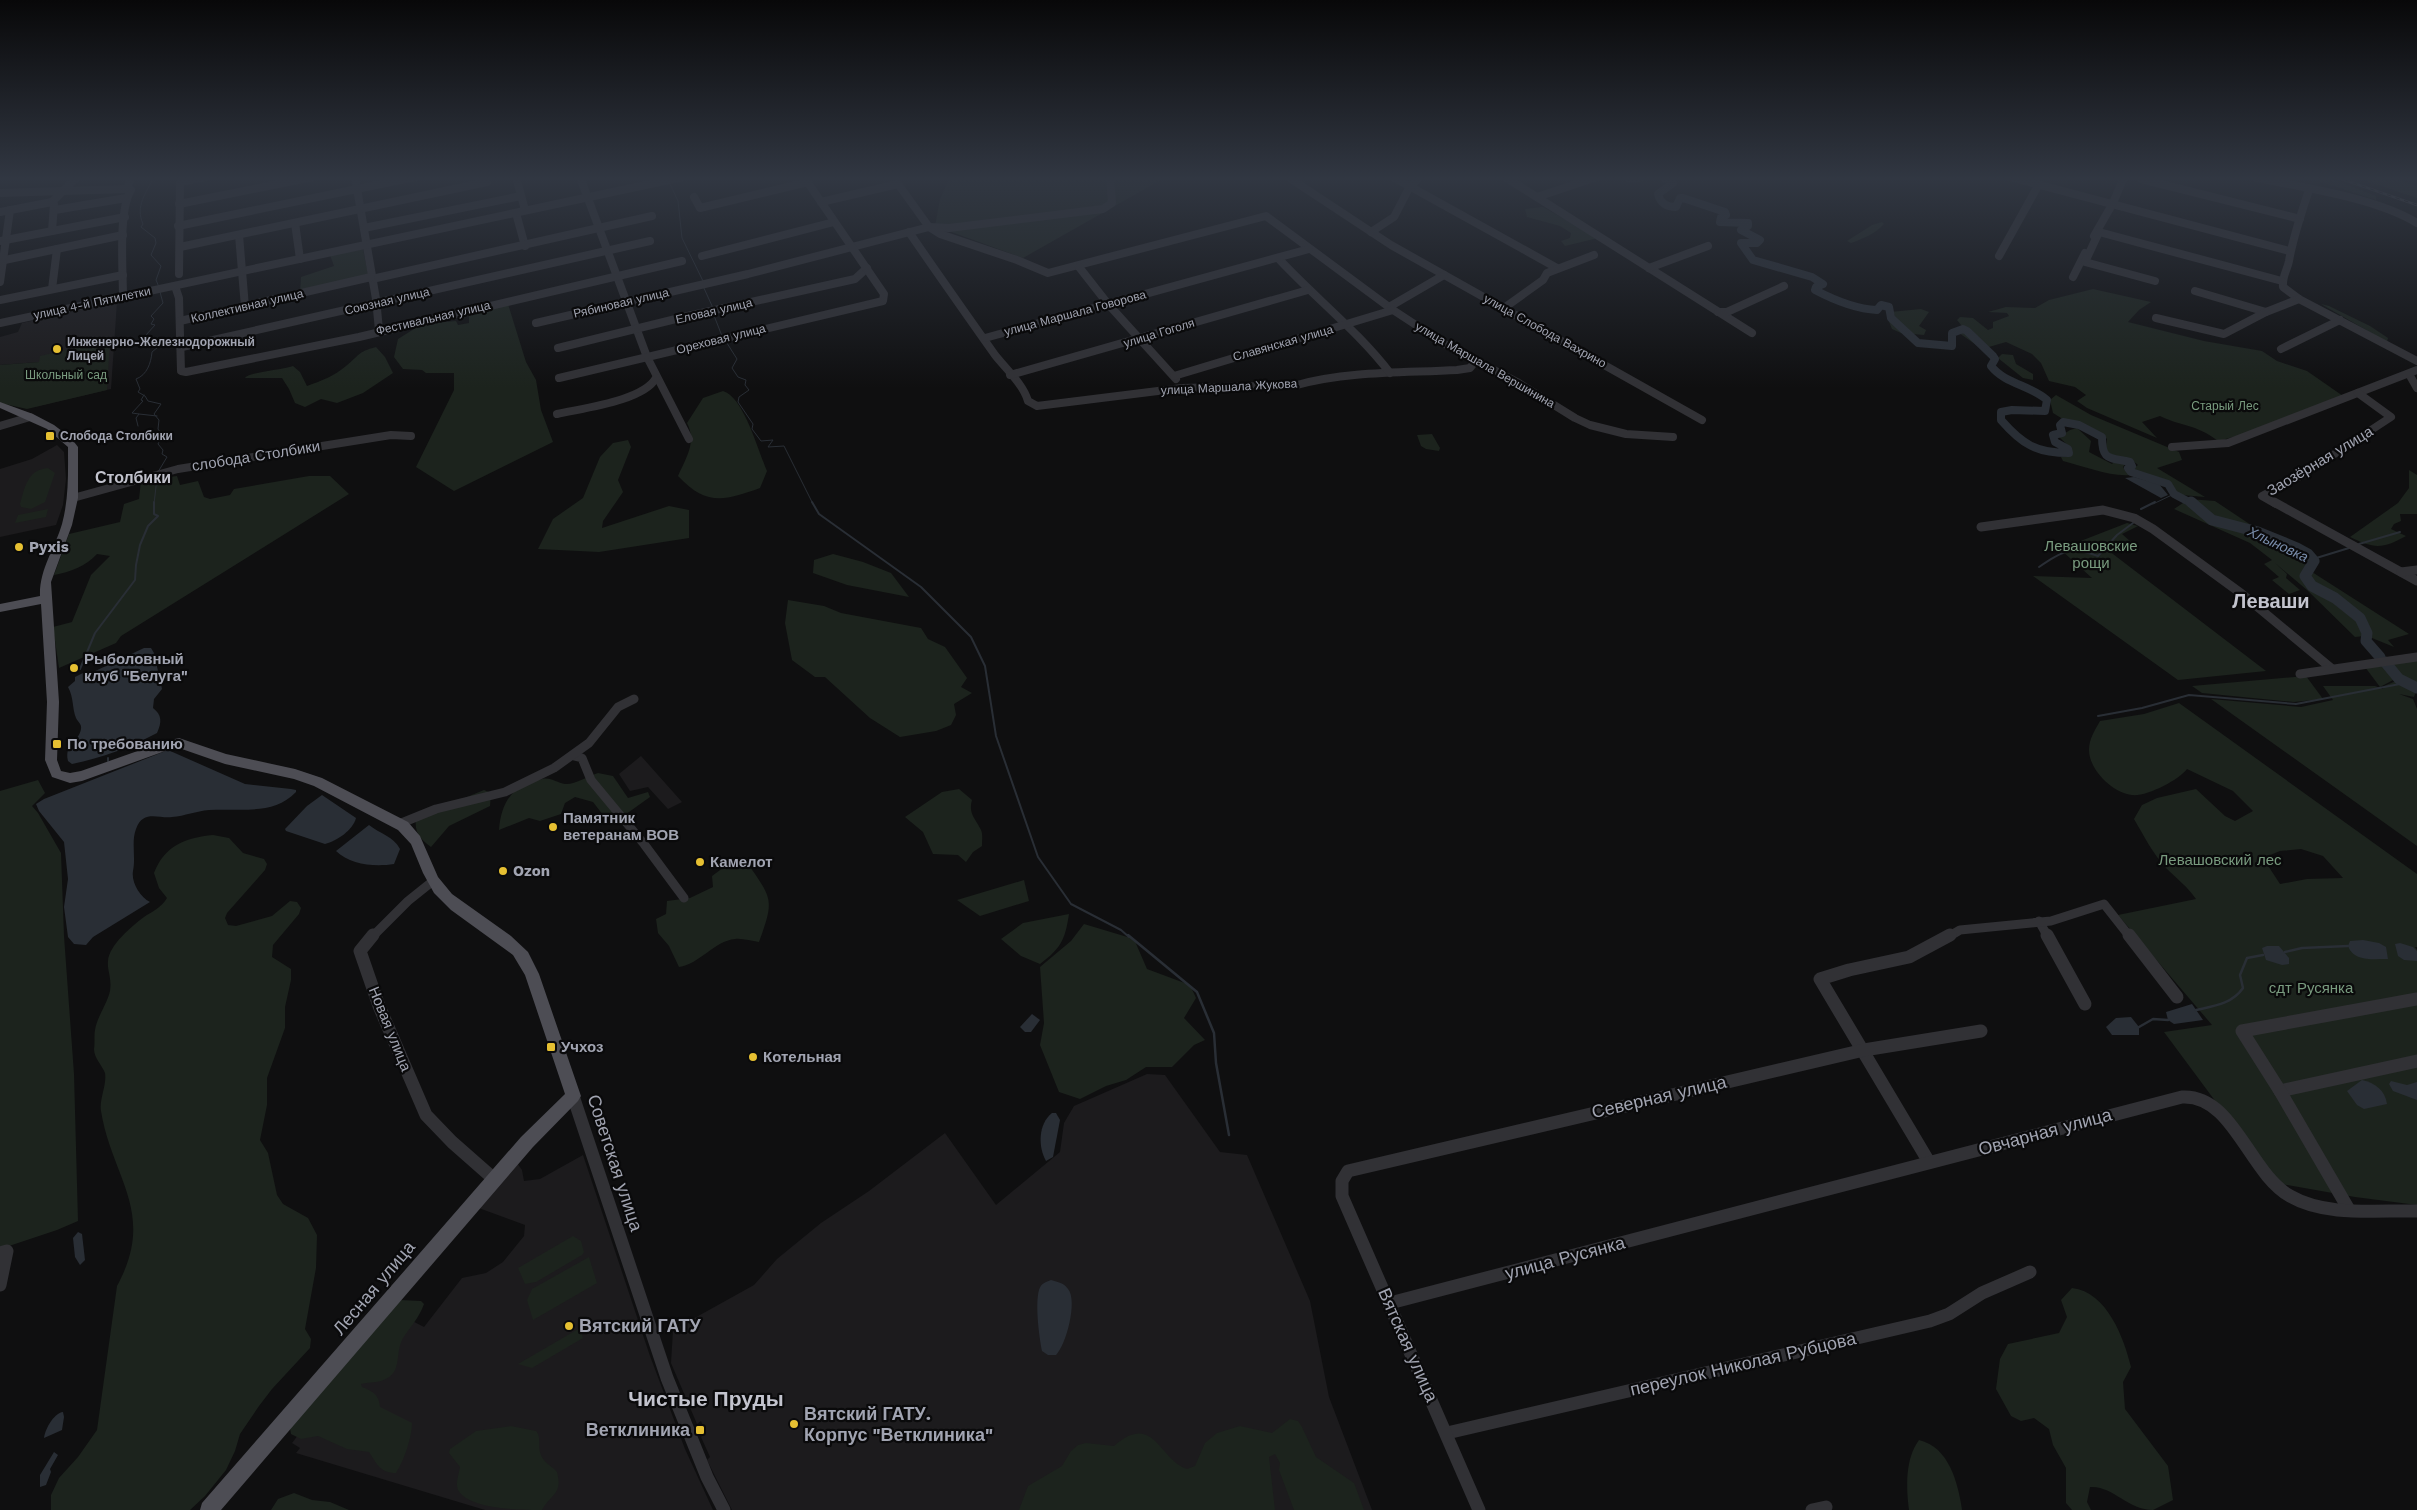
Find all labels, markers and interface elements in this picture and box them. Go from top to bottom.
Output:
street label: улица 4-й Пятилетки [32,284,152,322]
street label: Союзная улица [343,284,431,318]
street label: Рябиновая улица [572,285,670,321]
street label: Коллективная улица [189,286,305,326]
street label: улица Маршала Говорова [1003,287,1148,339]
street label: улица Слобода Вахрино [1481,291,1609,371]
street label: Еловая улица [674,295,754,327]
street label: Фестивальная улица [374,298,492,338]
street label: улица Гоголя [1122,316,1196,350]
street label: улица Маршала Вершинина [1413,319,1558,411]
street label: Ореховая улица [675,321,767,357]
street label: Славянская улица [1231,322,1335,364]
place label: Инженерно-Железнодорожный Лицей [67,335,255,363]
marker: Инженерно-Железнодорожный Лицей [51,343,63,355]
park label: Школьный сад [25,368,107,382]
street label: улица Маршала Жукова [1160,376,1298,398]
park label: Старый Лес [2191,399,2259,413]
street label: Заозёрная улица [2264,422,2377,500]
place label: Слобода Столбики [60,429,173,443]
marker: Слобода Столбики [44,430,56,442]
street label: слобода Столбики [190,437,322,475]
district label: Столбики [95,468,171,487]
water label: Хлыновка [2244,523,2311,565]
park label: Левашовские рощи [2044,537,2138,572]
place label: Pyxis [29,538,69,556]
marker: Pyxis [13,541,25,553]
district label: Леваши [2232,589,2310,613]
place label: Рыболовный клуб "Белуга" [84,650,188,685]
marker: Рыболовный клуб "Белуга" [68,662,80,674]
place label: По требованию [67,735,183,753]
marker: По требованию [51,738,63,750]
place label: Памятник ветеранам ВОВ [563,809,679,844]
marker: Памятник ветеранам ВОВ [547,821,559,833]
park label: Левашовский лес [2158,851,2282,869]
place label: Камелот [710,853,773,871]
marker: Камелот [694,856,706,868]
place label: Ozon [513,862,550,880]
marker: Ozon [497,865,509,877]
park label: сдт Русянка [2269,979,2354,997]
street label: Новая улица [365,984,415,1075]
place label: Учхоз [561,1038,603,1056]
marker: Учхоз [545,1041,557,1053]
place label: Котельная [763,1048,842,1066]
marker: Котельная [747,1051,759,1063]
street label: Северная улица [1589,1071,1729,1122]
street label: Советская улица [583,1092,648,1235]
street label: Овчарная улица [1976,1103,2115,1159]
street label: улица Русянка [1503,1231,1628,1284]
street label: Лесная улица [328,1236,420,1339]
street label: Вятская улица [1374,1285,1443,1406]
place label: Вятский ГАТУ [579,1315,702,1336]
marker: Вятский ГАТУ [563,1320,575,1332]
street label: переулок Николая Рубцова [1628,1327,1859,1400]
district label: Чистые Пруды [628,1386,784,1411]
place label: Вятский ГАТУ. Корпус "Ветклиника" [804,1403,993,1445]
marker: Вятский ГАТУ. Корпус "Ветклиника" [788,1418,800,1430]
place label: Ветклиника [586,1419,691,1440]
marker: Ветклиника [694,1424,706,1436]

